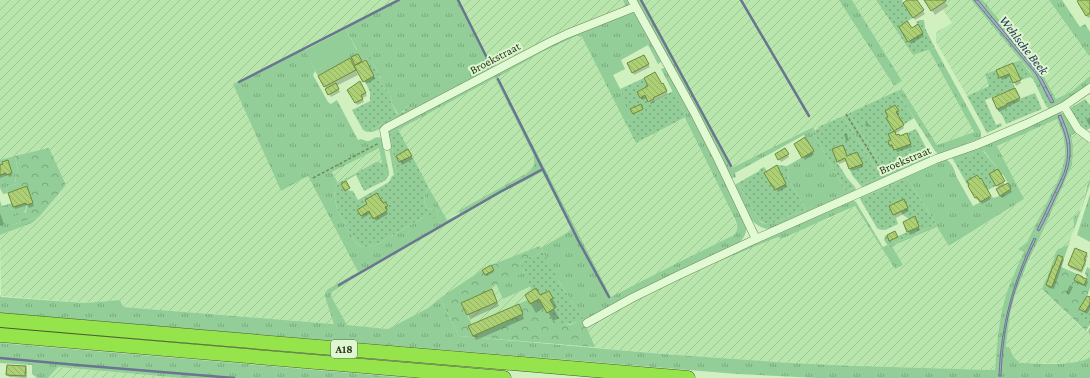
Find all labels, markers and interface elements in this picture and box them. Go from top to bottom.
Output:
water label: Wehlsche Beek [996,13,1052,78]
street label: Broekstraat [467,38,524,77]
street label: Broekstraat [877,142,934,177]
road number: A18 [331,340,357,358]

